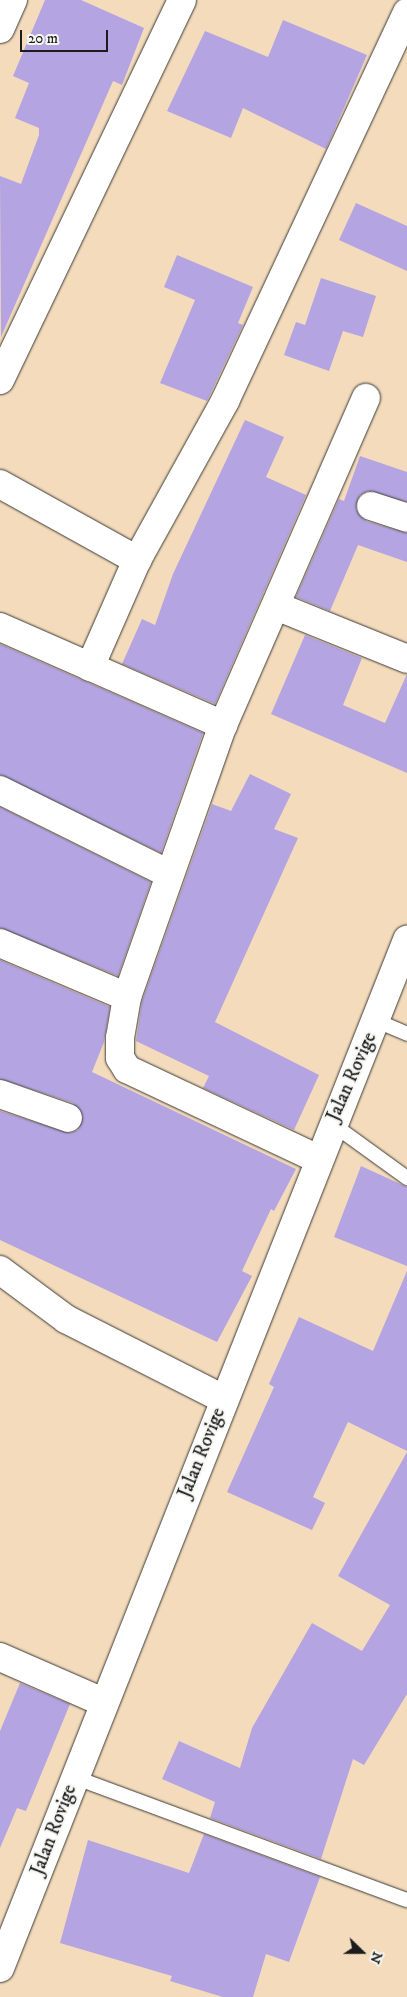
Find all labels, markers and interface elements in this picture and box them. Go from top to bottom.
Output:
scale bar [22,20,110,52]
text: 20 m [28,29,58,48]
street label: Jalan Rovige [322,1029,382,1125]
street label: Jalan Rovige [174,1405,230,1501]
street label: Jalan Rovige [26,1781,82,1879]
north arrow [337,1927,387,1977]
text: N [365,1949,386,1966]

